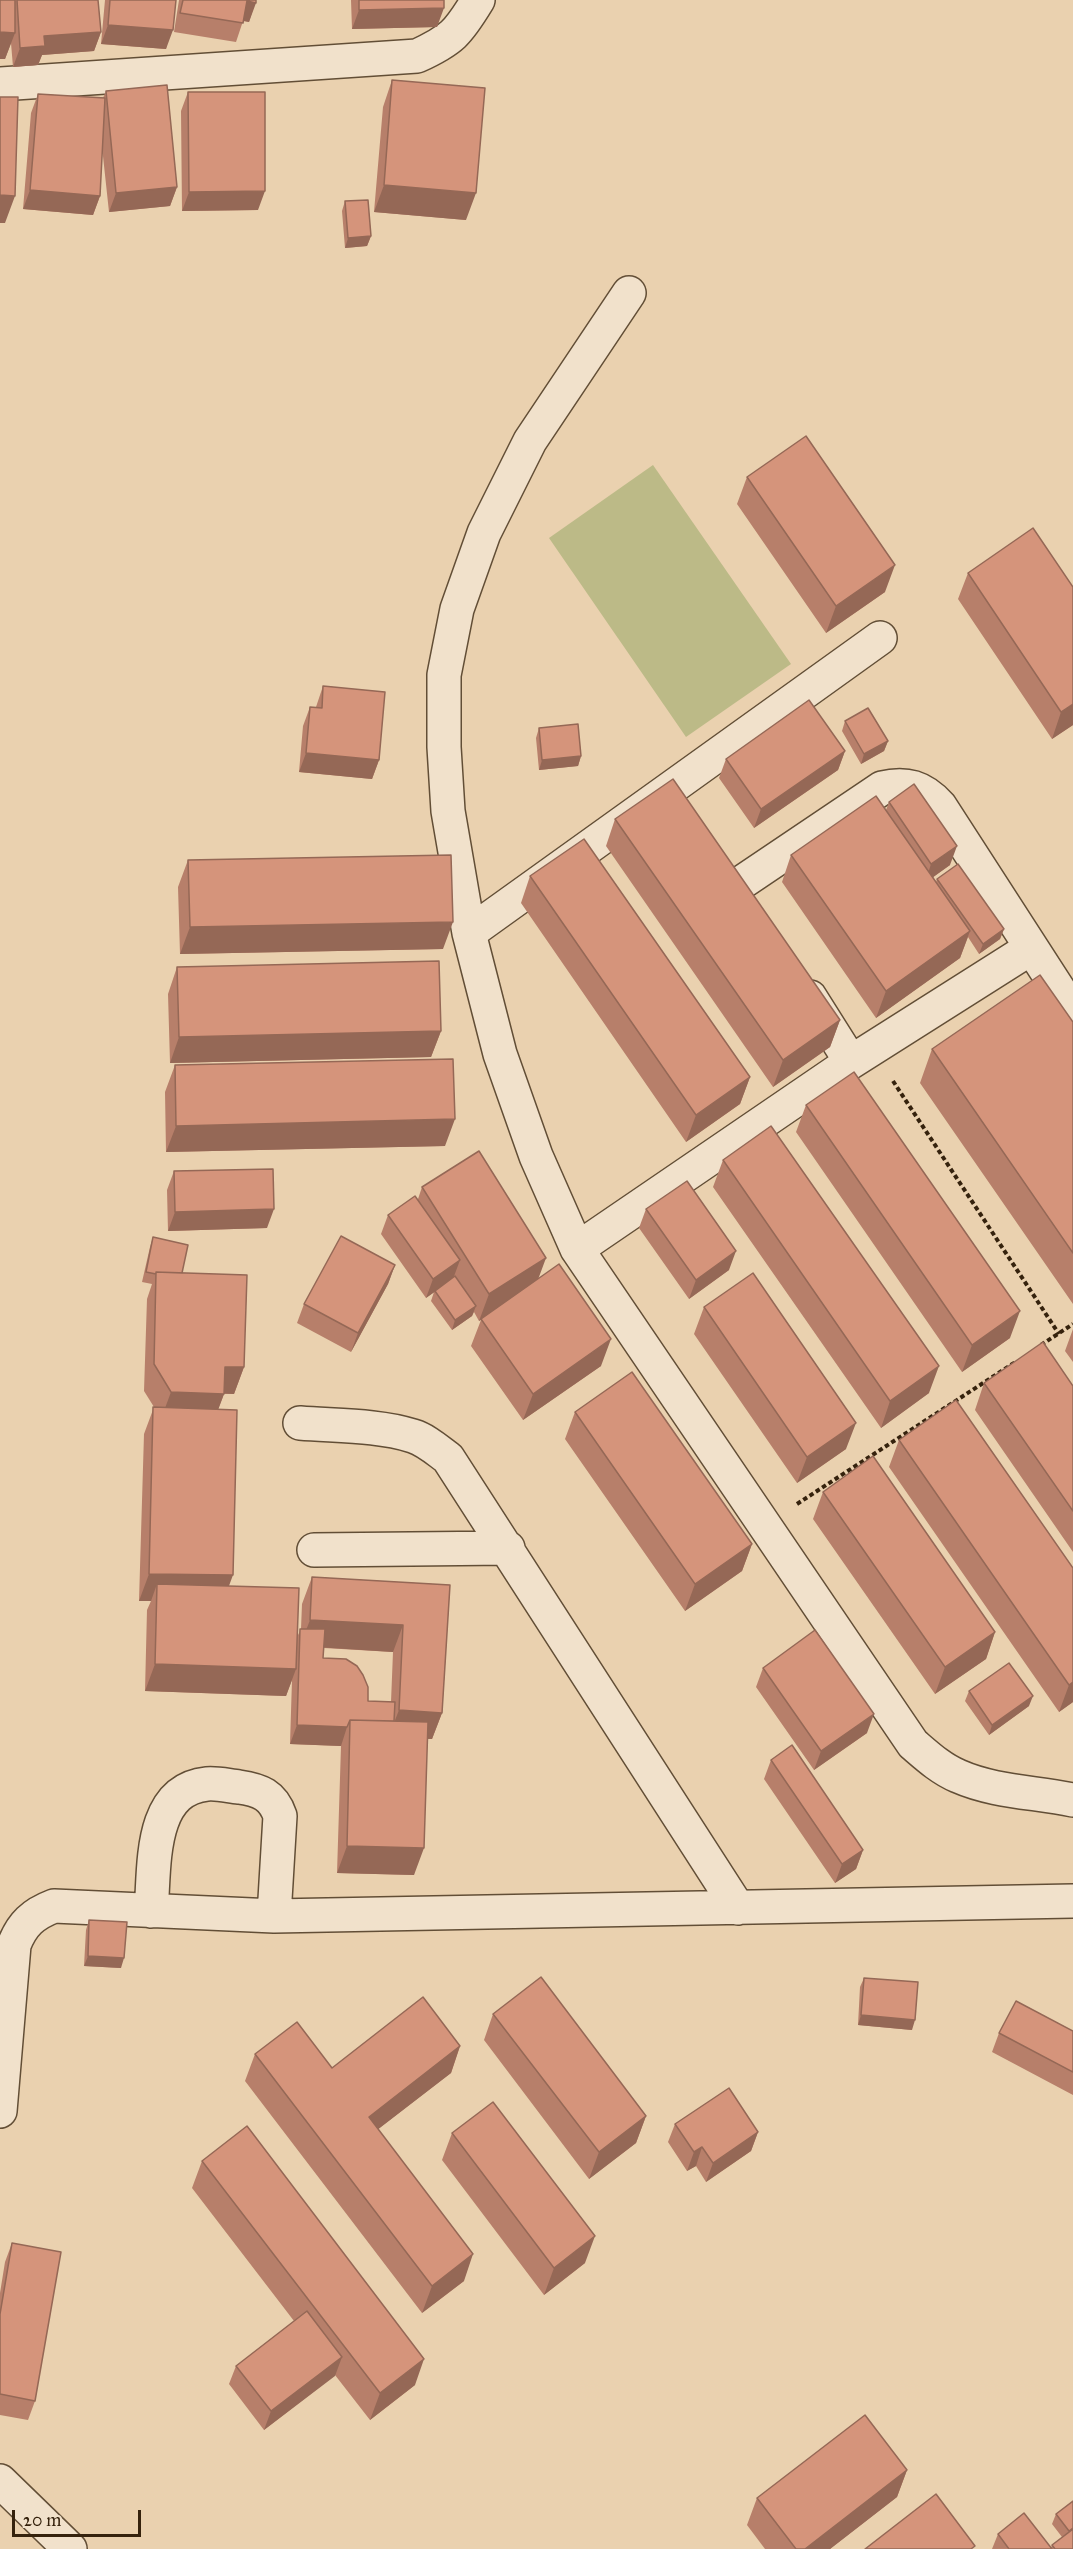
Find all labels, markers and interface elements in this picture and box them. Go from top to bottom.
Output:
scale bar [15,2498,144,2536]
text: 20 m [23,2509,61,2531]

